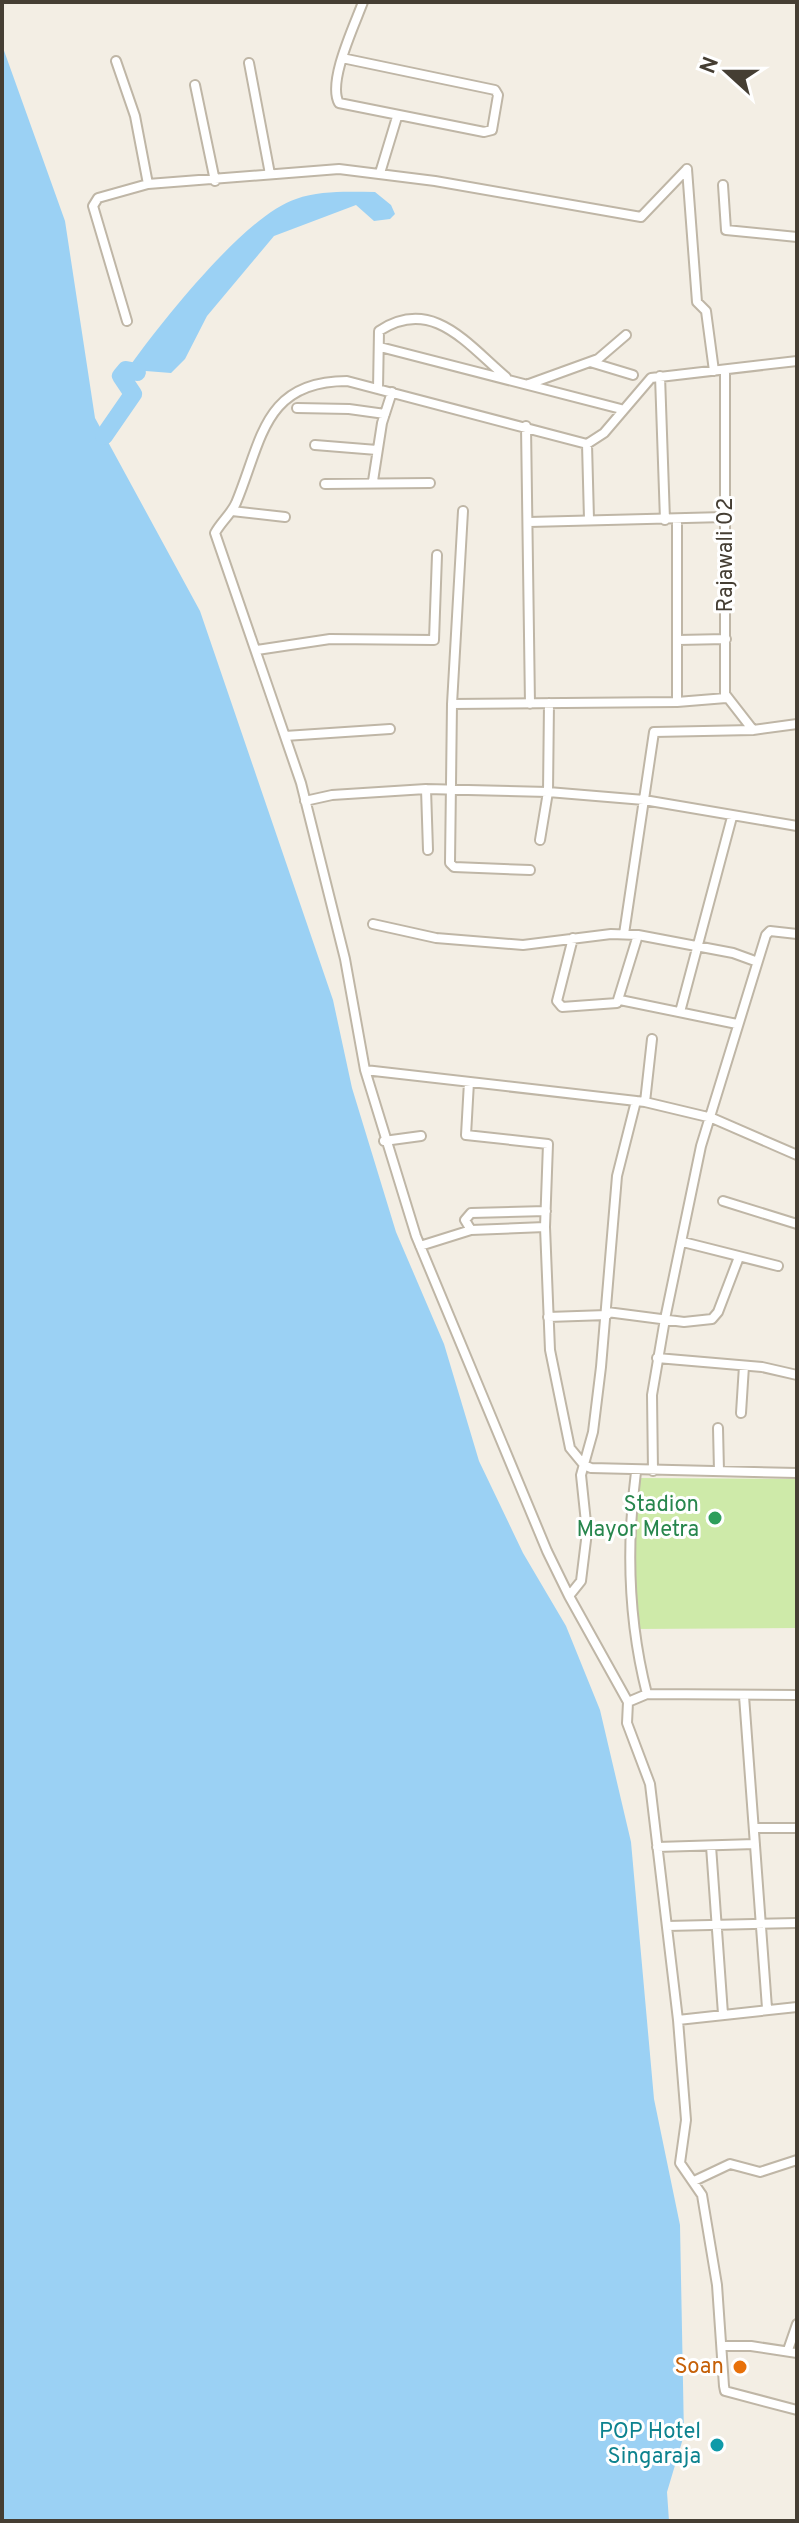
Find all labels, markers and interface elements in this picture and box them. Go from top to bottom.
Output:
north arrow [687,32,767,112]
text: N [695,54,726,78]
street label: Rajawali 02 [713,498,740,612]
place label: Stadion Mayor Metra [577,1492,699,1544]
marker: Stadion Mayor Metra [706,1509,724,1527]
place label: Soan [674,2354,724,2381]
marker: Soan [731,2358,749,2376]
place label: POP Hotel Singaraja [599,2419,701,2471]
marker: POP Hotel Singaraja [708,2436,726,2454]

